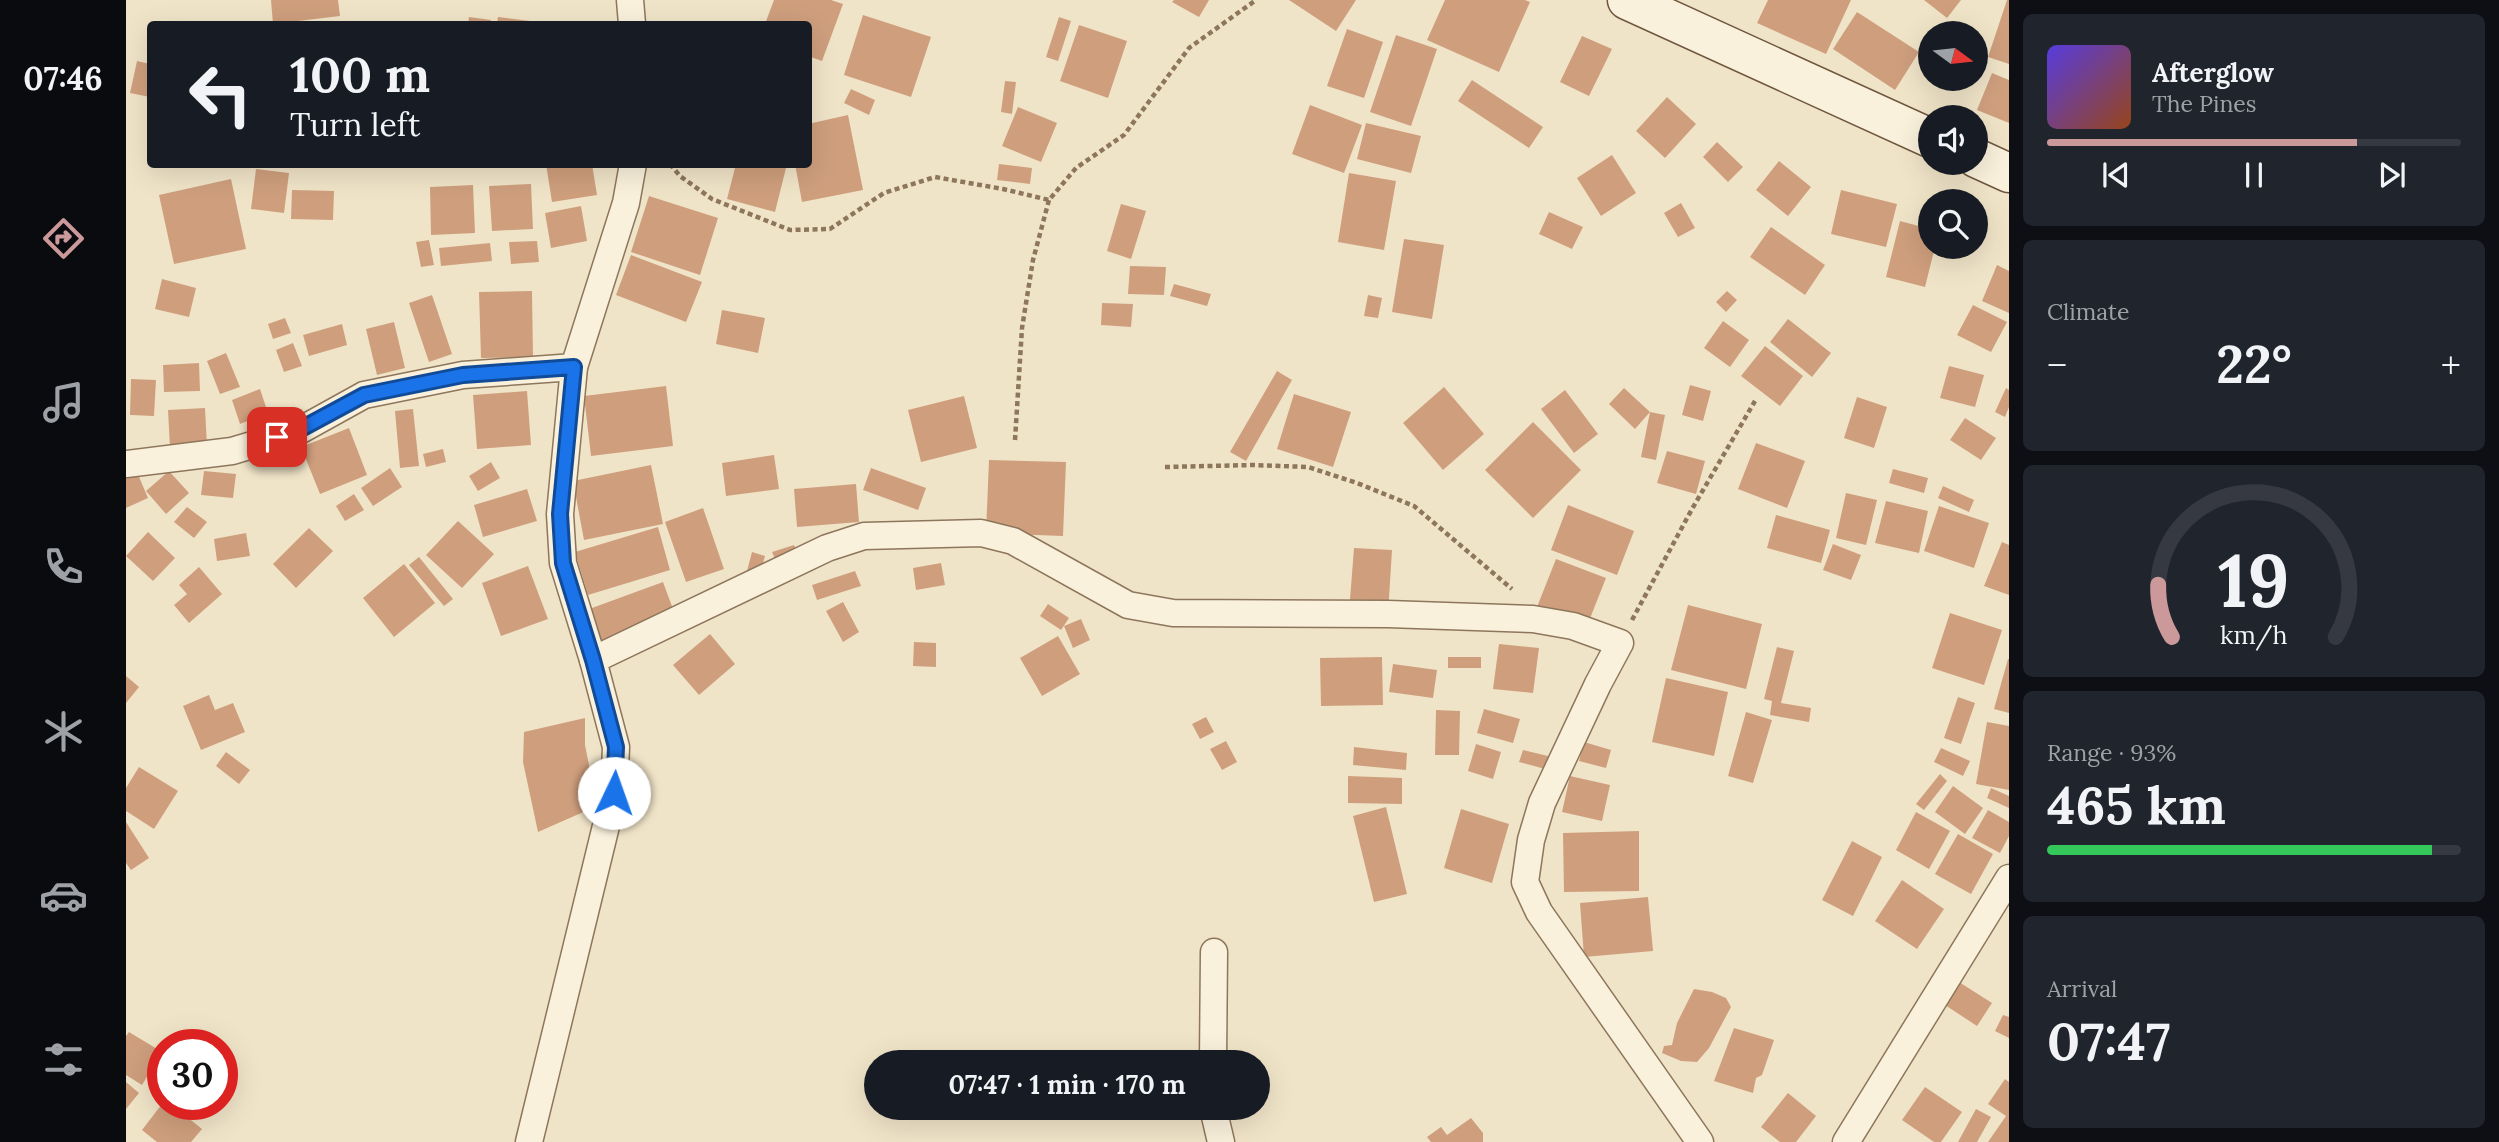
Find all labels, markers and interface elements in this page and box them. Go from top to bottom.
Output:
north arrow [1918,21,1988,91]
map controls [1918,21,1988,259]
text: 100 m [290,43,430,105]
icon: left [175,49,266,140]
text: Afterglow [2152,56,2274,89]
text: 07:46 [23,58,103,99]
text: The Pines [2152,89,2257,118]
text: Turn left [290,104,420,145]
button: sound [1918,105,1988,175]
icon: previous [2097,156,2135,194]
icon: pause [2235,156,2273,194]
icon: next [2373,156,2411,194]
button: search [1918,189,1988,259]
icon: directions [39,214,88,263]
text: Climate [2047,297,2129,326]
text: 22° [2216,331,2292,397]
text: − [2047,341,2067,389]
text: + [2441,341,2461,389]
icon: music [39,378,88,427]
pin [247,407,307,467]
icon: arrive [258,418,296,456]
text: 19 [2218,534,2290,627]
icon: phone [39,542,88,591]
text: km/h [2220,619,2288,651]
icon: climate [39,707,88,756]
text: Range · 93% [2047,738,2176,767]
position arrow [577,756,651,830]
text: 465 km [2047,772,2226,838]
icon: car [39,871,88,920]
text: Arrival [2047,974,2117,1003]
text: 07:47 [2047,1008,2170,1074]
speed limit sign: 30 [147,1029,238,1120]
icon: filters [39,1035,88,1084]
text: 07:47 · 1 min · 170 m [948,1068,1186,1101]

